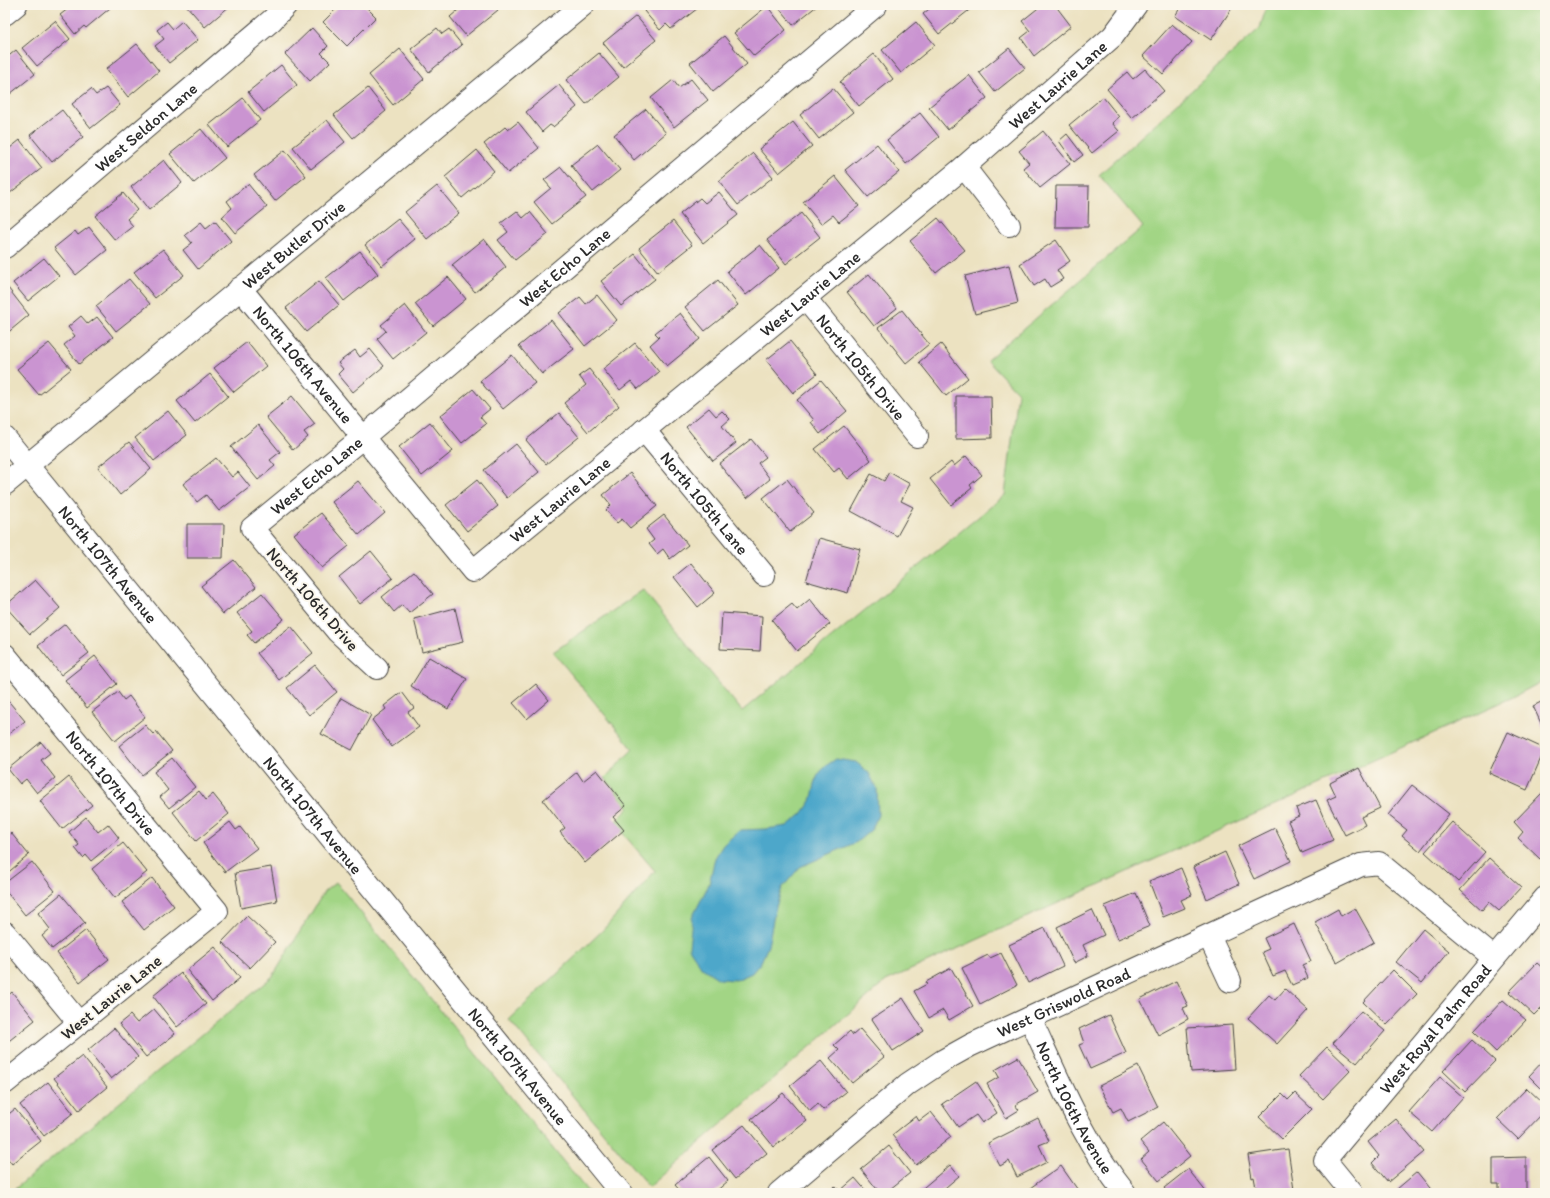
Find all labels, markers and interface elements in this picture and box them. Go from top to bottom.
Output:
street label: West Laurie Lane [1004,36,1111,133]
street label: West Seldon Lane [91,78,201,176]
street label: West Butler Drive [238,196,349,293]
street label: West Echo Lane [515,223,614,311]
street label: West Laurie Lane [756,246,864,341]
street label: North 106th Avenue [249,302,357,427]
street label: North 105th Drive [812,310,910,424]
street label: West Echo Lane [266,432,366,519]
street label: North 105th Lane [656,448,753,559]
street label: West Laurie Lane [505,452,614,547]
street label: North 107th Avenue [54,501,162,627]
street label: North 106th Drive [263,543,363,655]
street label: North 107th Drive [62,726,160,839]
street label: North 107th Avenue [259,752,367,878]
street label: West Laurie Lane [56,950,166,1044]
street label: West Royal Palm Road [1375,959,1496,1098]
street label: West Griswold Road [994,963,1134,1042]
street label: North 107th Avenue [464,1004,572,1129]
street label: North 106th Avenue [1032,1038,1117,1177]

